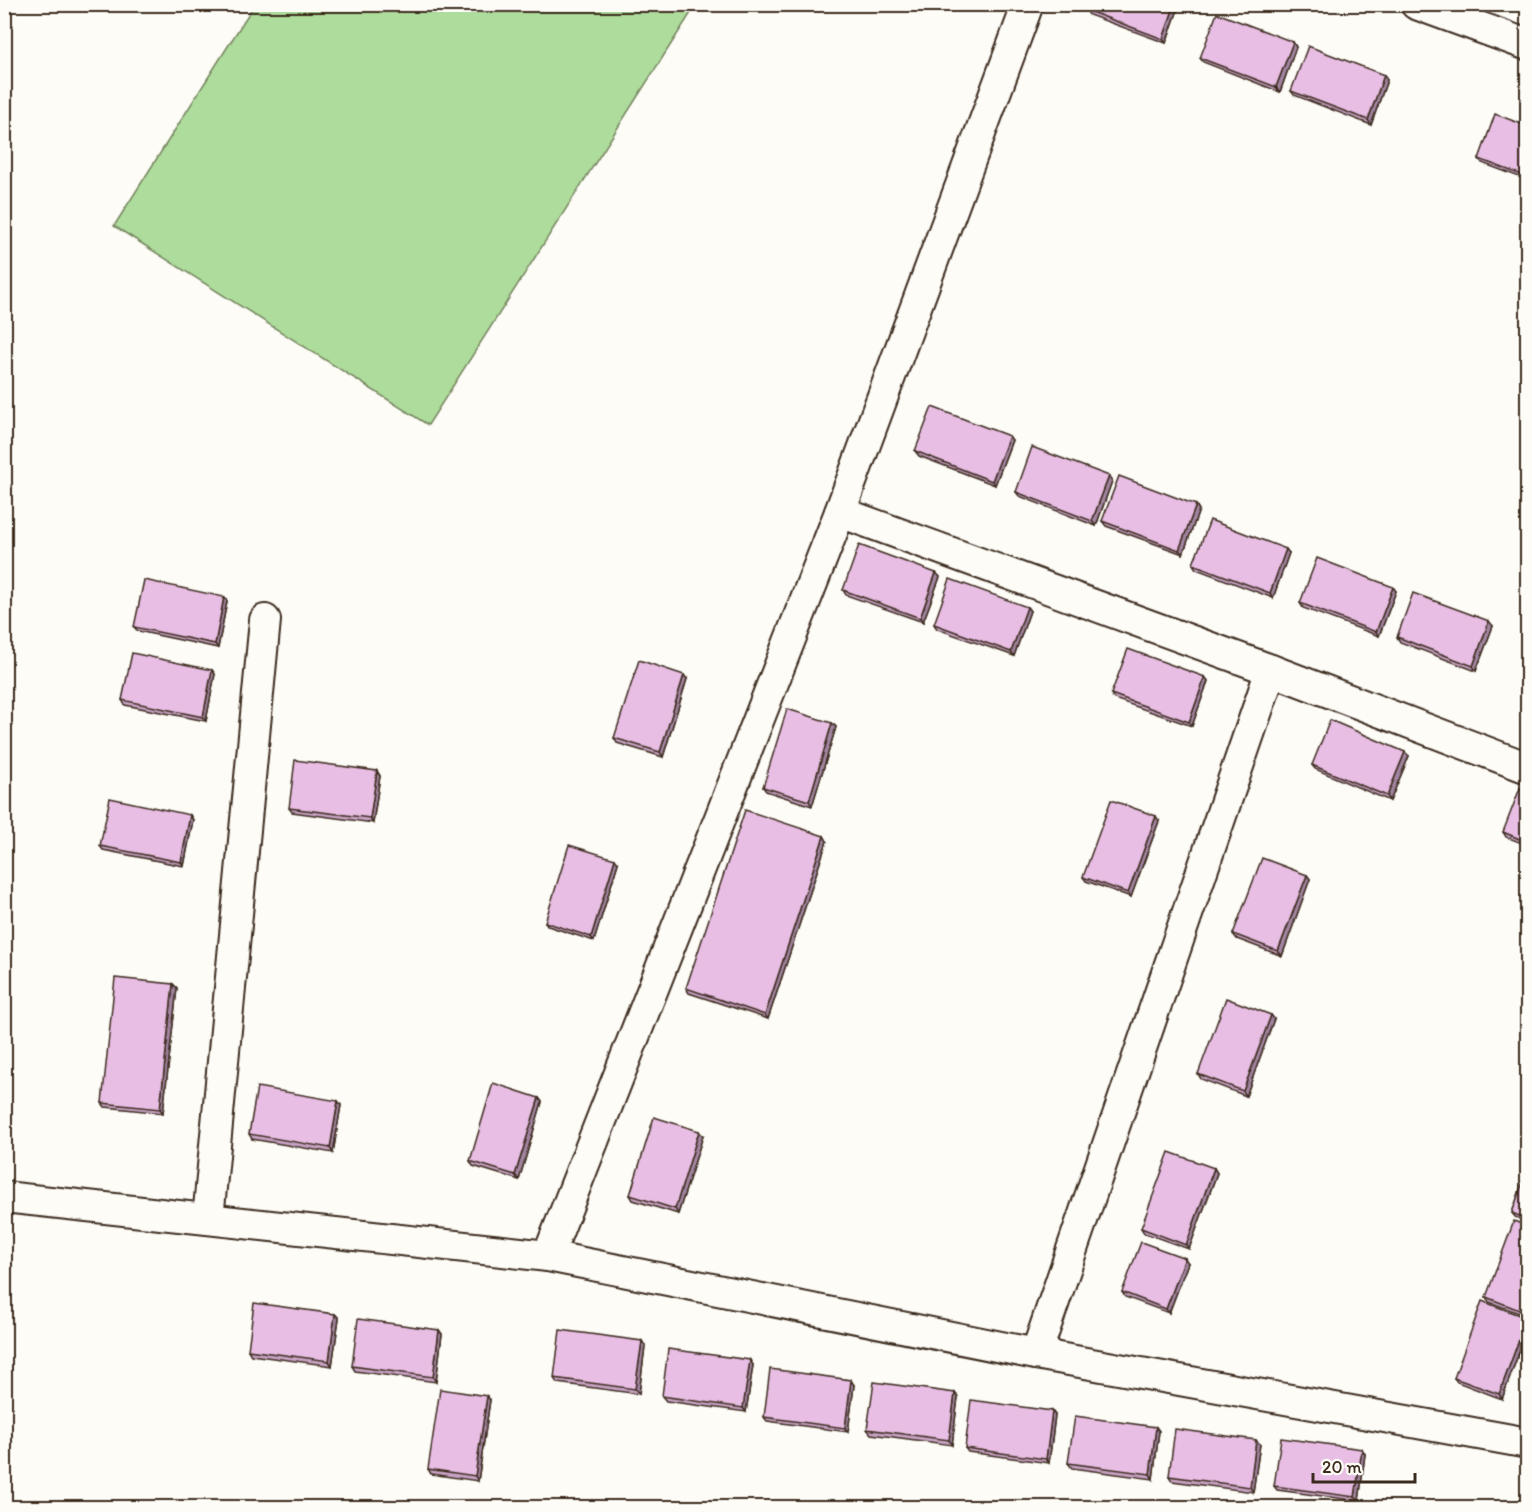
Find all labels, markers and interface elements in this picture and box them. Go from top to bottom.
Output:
scale bar [1313,1446,1415,1484]
text: 20 m [1322,1456,1362,1478]

